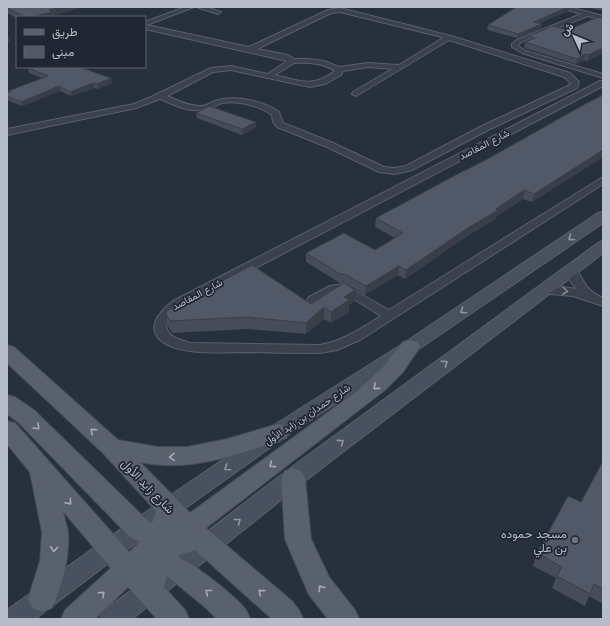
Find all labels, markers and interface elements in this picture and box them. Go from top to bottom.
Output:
legend [16,16,146,68]
north arrow [554,16,594,56]
text: ش [557,19,576,39]
text: طريق [52,24,78,40]
text: مبنى [52,44,74,60]
street label: شارع المقاصد [457,126,512,163]
one-way arrow [568,233,575,241]
street label: شارع المقاصد [170,276,225,313]
one-way arrow [562,286,568,295]
one-way arrow [460,306,467,314]
one-way arrow [441,361,448,368]
street label: شارع حمدان بن زايد الأول [262,381,353,448]
one-way arrow [373,382,380,389]
one-way arrow [32,422,40,430]
one-way arrow [90,428,98,436]
one-way arrow [337,439,344,446]
one-way arrow [169,453,175,461]
street label: شارع زايد الأول [117,456,178,518]
one-way arrow [269,461,276,468]
one-way arrow [224,463,231,470]
one-way arrow [64,497,71,505]
one-way arrow [234,519,241,526]
place label: مسجد حموده بن علي [501,526,567,558]
marker: مسجد حموده بن علي [570,535,580,545]
one-way arrow [50,546,59,552]
one-way arrow [319,586,326,593]
one-way arrow [258,589,266,596]
one-way arrow [205,590,212,597]
one-way arrow [97,592,105,599]

